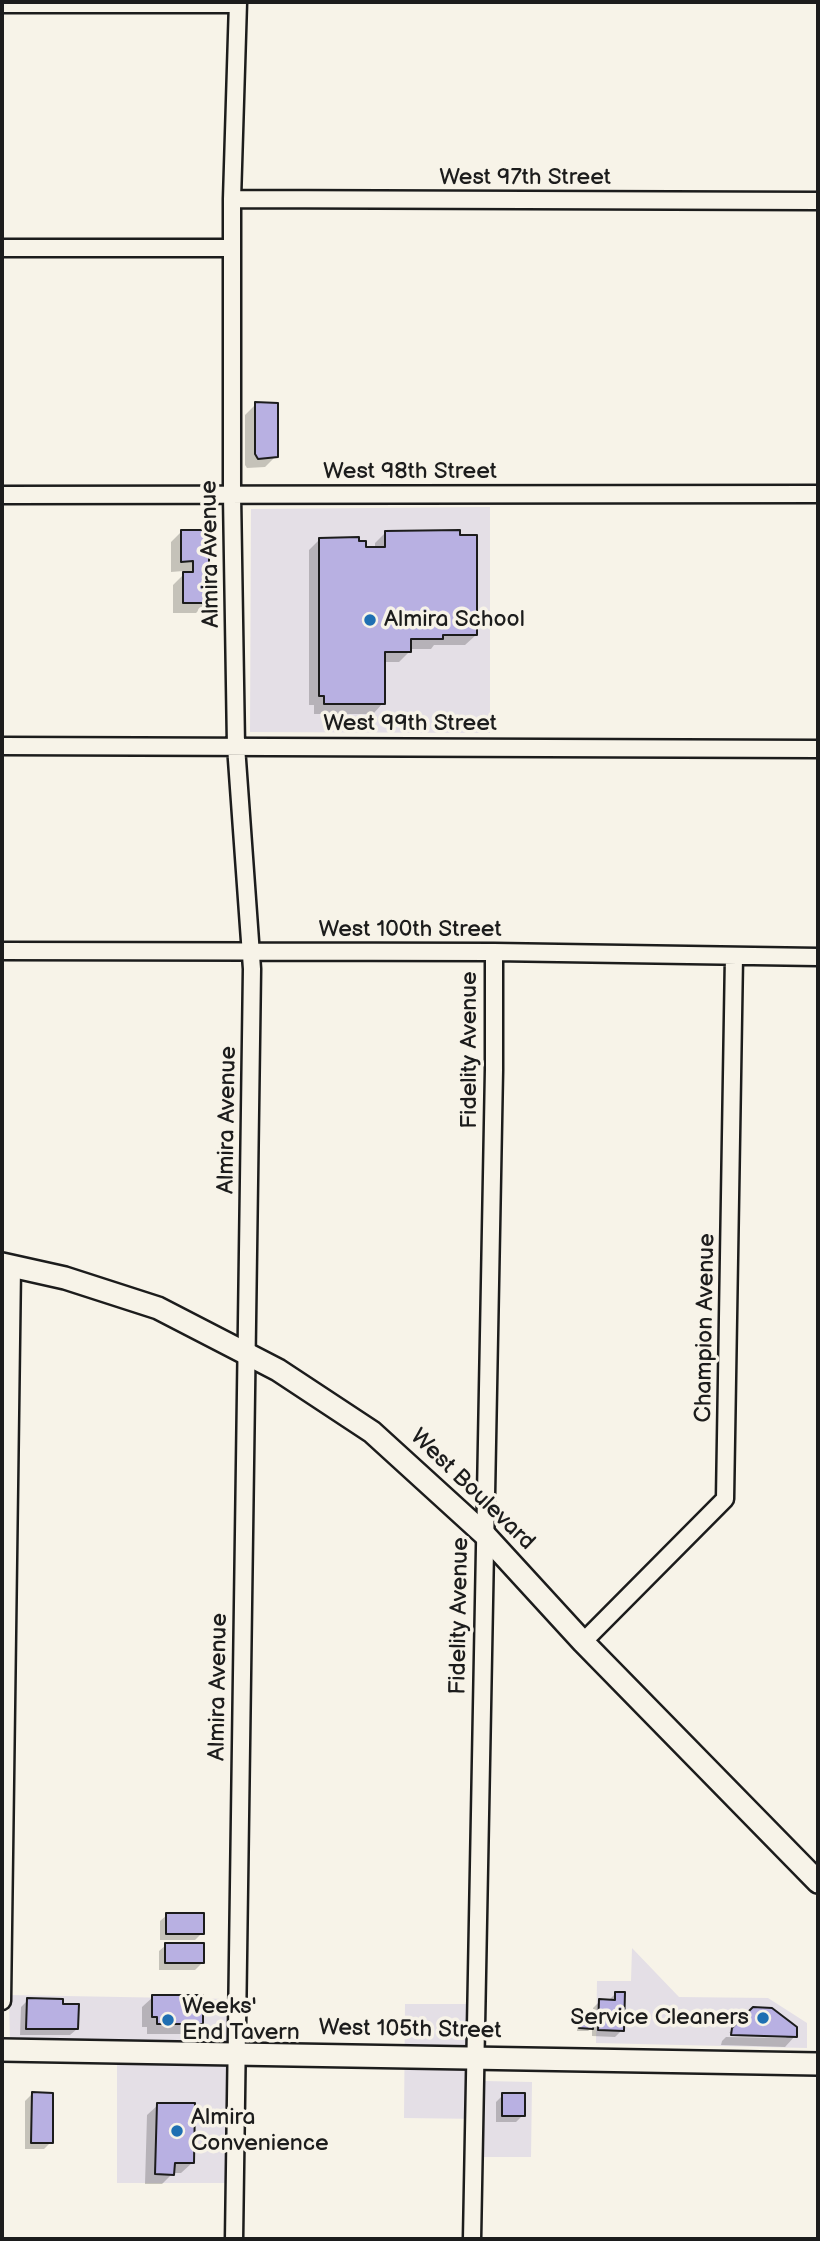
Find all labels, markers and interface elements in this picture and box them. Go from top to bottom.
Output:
street label: West 97th Street [439,164,611,192]
street label: West 98th Street [323,458,497,486]
street label: Almira Avenue [196,480,226,628]
place label: Almira School [384,606,525,634]
marker: Almira School [362,612,378,628]
street label: West 99th Street [323,710,497,738]
street label: West 100th Street [318,916,502,944]
street label: Fidelity Avenue [456,971,484,1129]
street label: Almira Avenue [213,1046,243,1194]
street label: Champion Avenue [691,1233,721,1423]
street label: West Boulevard [404,1424,540,1556]
street label: Fidelity Avenue [445,1537,475,1695]
street label: Almira Avenue [204,1613,234,1761]
place label: Weeks' End Tavern [182,1993,300,2047]
place label: Service Cleaners [570,2004,749,2032]
marker: Service Cleaners [755,2010,771,2026]
marker: Weeks' End Tavern [160,2012,176,2028]
street label: West 105th Street [318,2015,502,2045]
place label: Almira Convenience [191,2104,329,2158]
marker: Almira Convenience [169,2123,185,2139]

